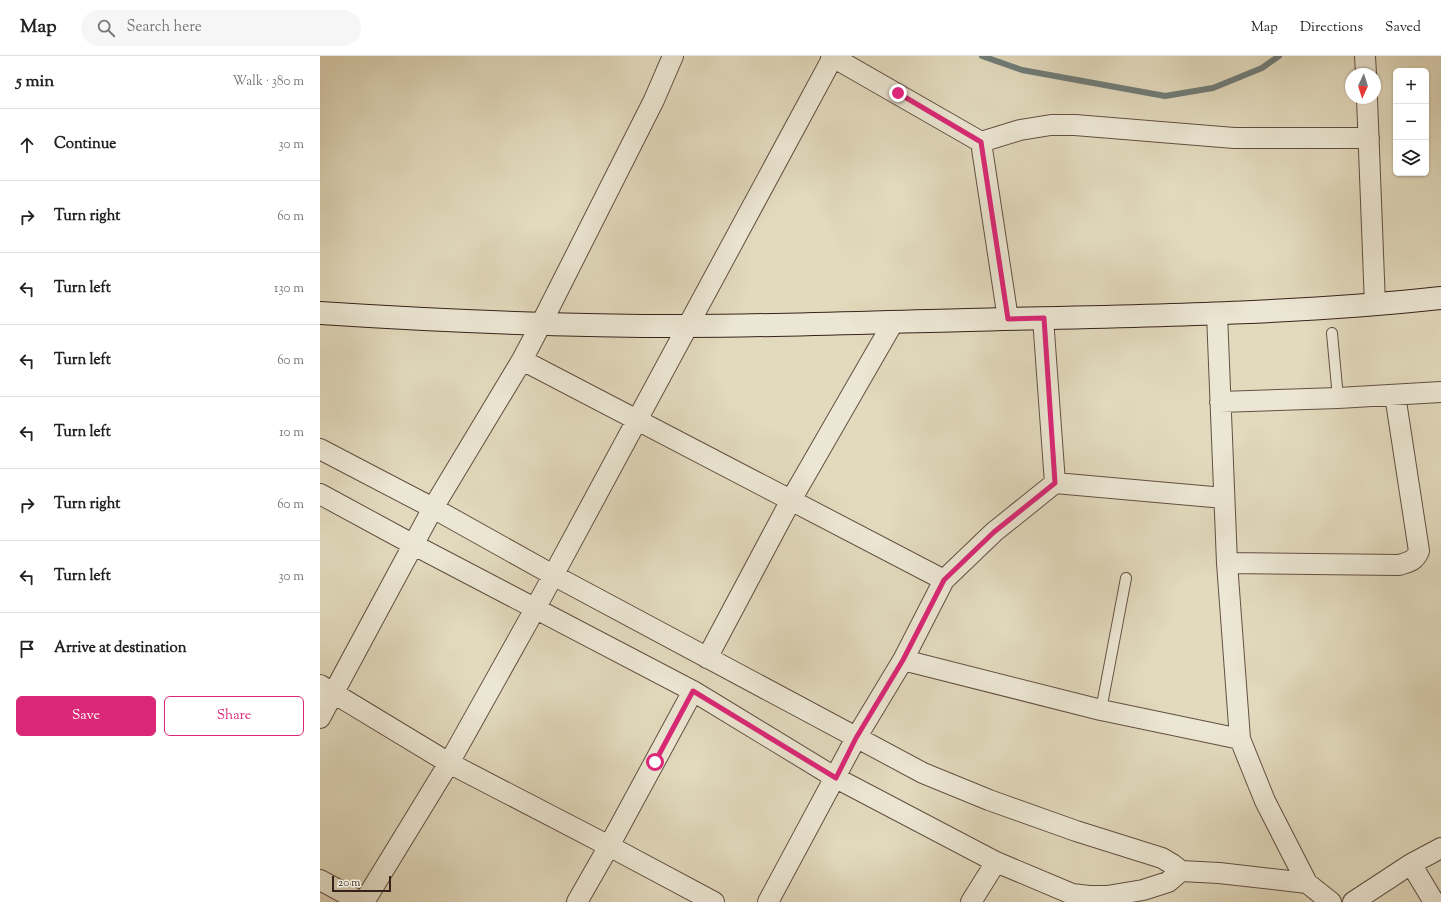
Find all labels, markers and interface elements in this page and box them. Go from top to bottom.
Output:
search box [81,10,361,46]
text: Map [20,14,57,41]
icon: search [95,17,117,39]
text: Search here [127,17,202,38]
text: Map [1251,18,1278,38]
text: Directions [1300,18,1363,38]
text: Saved [1385,18,1421,38]
north arrow [1345,68,1381,104]
map controls [1393,68,1429,176]
button: + [1393,68,1429,104]
text: 5 min [16,70,54,94]
text: Walk · 380 m [233,73,304,91]
route end [889,84,907,102]
button: − [1393,104,1429,140]
icon: ahead [16,134,38,156]
text: Continue [54,134,116,155]
text: 30 m [278,136,304,154]
button: layers [1393,140,1429,176]
icon: right [16,206,38,228]
text: Turn right [54,206,120,227]
text: 60 m [277,208,304,226]
icon: left [16,278,38,300]
text: Turn left [54,278,111,299]
text: 130 m [274,280,304,298]
icon: left [16,350,38,372]
text: Turn left [54,350,111,371]
text: 60 m [277,352,304,370]
icon: left [16,422,38,444]
text: Turn left [54,422,111,443]
text: 10 m [279,424,304,442]
icon: right [16,494,38,516]
text: Turn right [54,494,120,515]
text: 60 m [277,496,304,514]
icon: left [16,566,38,588]
text: Turn left [54,566,111,587]
text: 30 m [278,568,304,586]
icon: arrive [16,638,38,660]
text: Arrive at destination [54,638,187,659]
button: Save [16,696,156,736]
button: Share [164,696,304,736]
route start [646,753,664,771]
scale bar [332,874,391,893]
text: 20 m [338,875,360,891]

